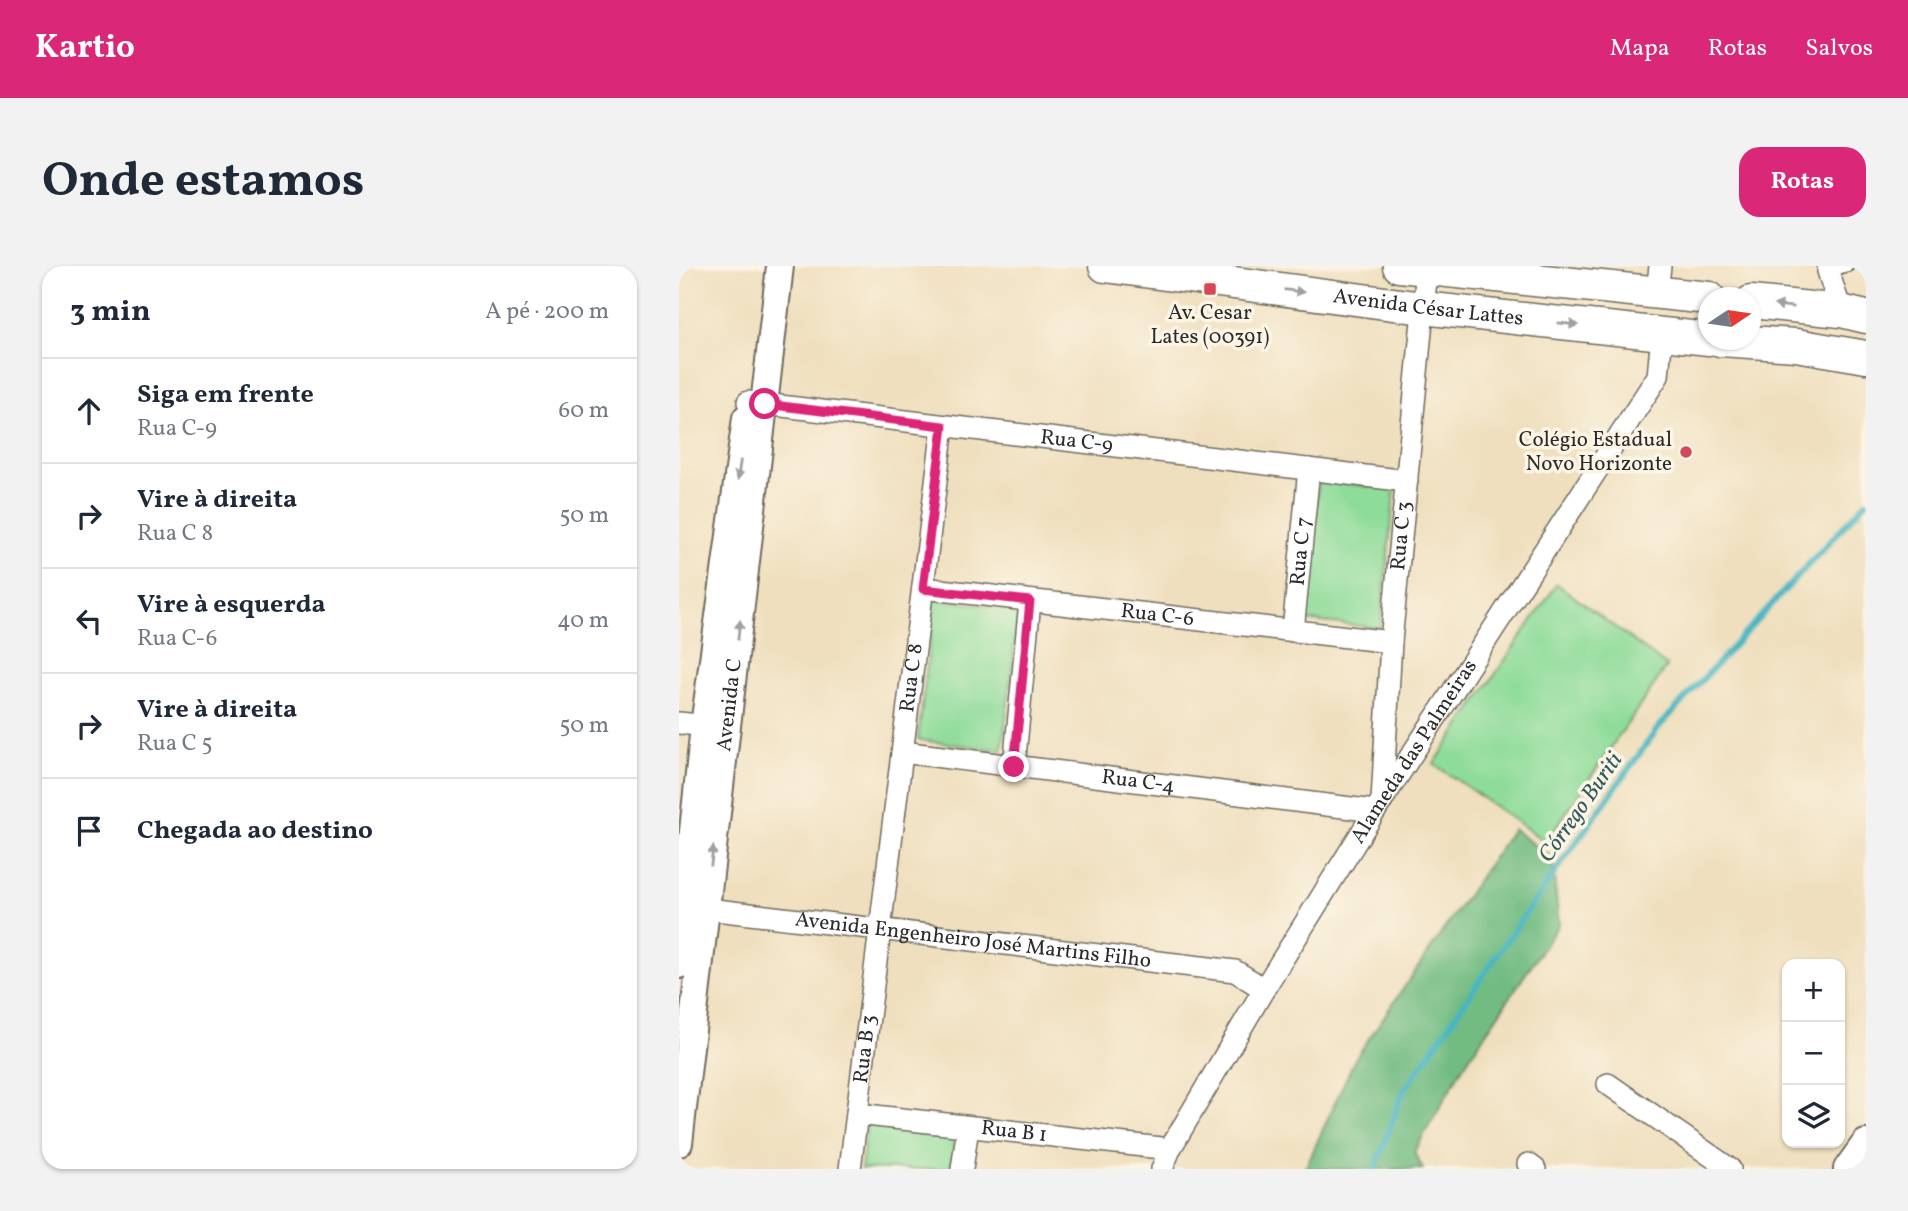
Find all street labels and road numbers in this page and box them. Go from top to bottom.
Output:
street label: Avenida César Lattes [1332,282,1525,333]
street label: Rua C-9 [1039,423,1115,460]
street label: Rua C 3 [1383,500,1419,572]
street label: Rua C 7 [1283,516,1319,587]
street label: Rua C-6 [1119,596,1196,634]
street label: Rua C 8 [893,642,930,714]
street label: Alameda das Palmeiras [1344,654,1484,849]
street label: Avenida C [710,657,749,753]
street label: Rua C-4 [1100,763,1177,800]
street label: Avenida Engenheiro José Martins Filho [793,905,1153,976]
street label: Rua B 3 [846,1013,884,1085]
street label: Rua B 1 [979,1113,1049,1150]

